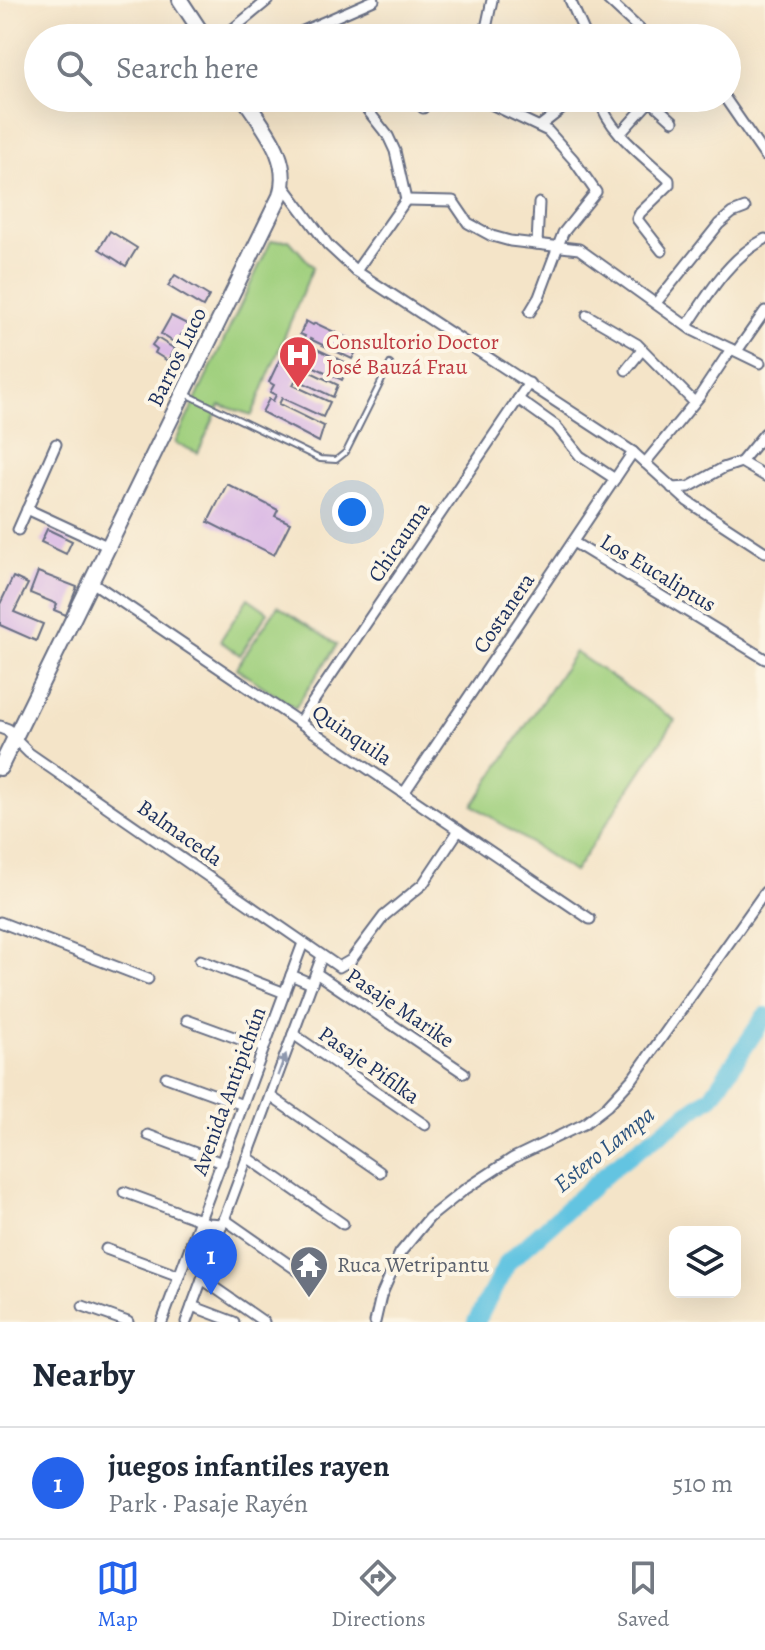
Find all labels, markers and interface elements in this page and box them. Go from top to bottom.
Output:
search box [24,24,741,112]
icon: search [52,46,96,90]
text: Search here [116,48,259,88]
street label: Barros Luco [140,302,214,412]
place label: Consultorio Doctor José Bauzá Frau [326,327,499,382]
hospital icon: Consultorio Doctor José Bauzá Frau [277,334,319,389]
your location [332,492,372,532]
street label: Chicauma [361,495,437,588]
street label: Los Eucaliptus [594,527,722,619]
street label: Costanera [466,566,542,659]
street label: Quinquila [306,697,399,773]
street label: Balmaceda [131,793,229,874]
street label: Pasaje Marike [340,961,460,1055]
street label: Avenida Antipichún [184,1003,273,1180]
street label: Pasaje Pifilka [312,1019,426,1112]
one-way arrow [276,1053,289,1077]
water label: Estero Lampa [547,1098,661,1200]
map controls [669,1226,741,1298]
button: layers [669,1226,741,1298]
pin: 1 [185,1229,237,1295]
temple icon: Ruca Wetripantu [288,1244,330,1299]
place label: Ruca Wetripantu [337,1250,489,1280]
text: Nearby [32,1351,135,1398]
text: juegos infantiles rayen [108,1446,390,1486]
text: 1 [53,1466,63,1501]
text: 510 m [672,1466,733,1501]
text: Park · Pasaje Rayén [108,1486,308,1521]
tab: Map [96,1556,140,1634]
tab: Directions [331,1556,426,1634]
tab: Saved [617,1556,669,1634]

